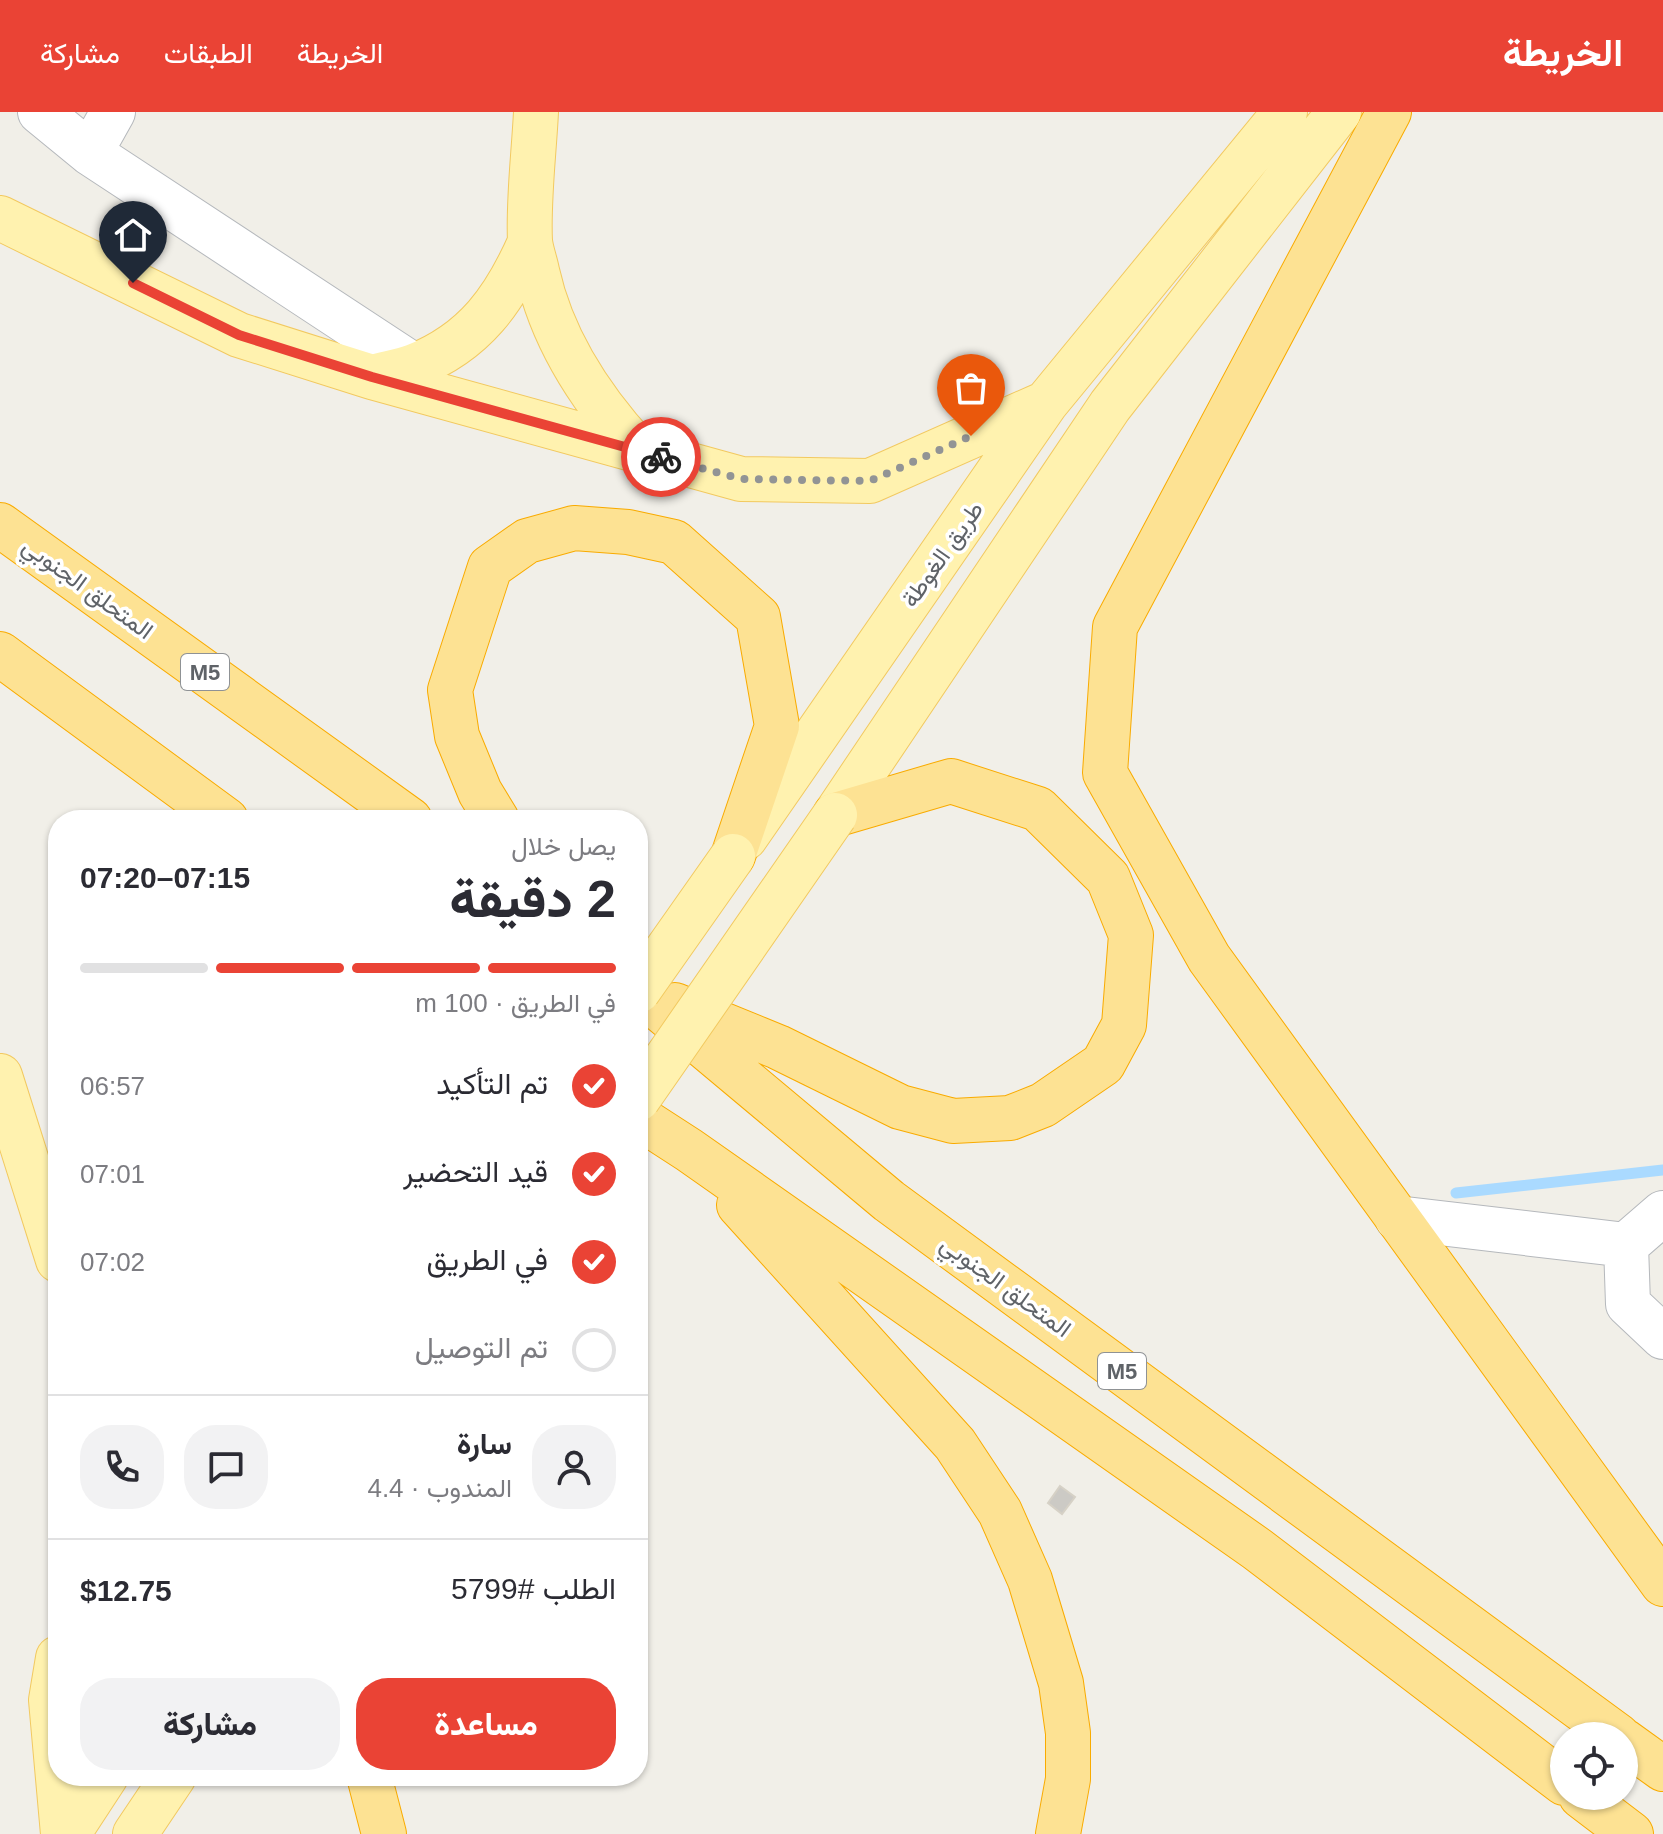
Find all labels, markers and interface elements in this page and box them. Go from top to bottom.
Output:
text: الخريطة [1503,32,1623,74]
text: مشاركة [40,38,120,69]
text: الطبقات [164,38,253,69]
text: الخريطة [297,38,383,69]
pin [99,201,167,283]
icon: home [111,213,155,257]
pin [937,354,1005,436]
icon: bag [949,366,993,410]
courier [621,417,701,497]
icon: bike [639,435,683,479]
street label: طريق الغوطة [896,496,990,613]
street label: المتحلق الجنوبي [14,532,158,649]
road number: M5 [181,654,229,690]
text: يصل خلال [511,831,616,861]
text: 07:15–07:20 [80,861,250,894]
text: 2 دقيقة [449,870,616,928]
text: في الطريق · 100 m [415,988,616,1018]
icon: check [572,1064,616,1108]
text: تم التأكيد [436,1067,548,1100]
text: 06:57 [80,1071,145,1101]
icon: check [572,1152,616,1196]
text: قيد التحضير [403,1155,548,1188]
text: 07:01 [80,1159,145,1189]
street label: المتحلق الجنوبي [932,1230,1076,1347]
icon: check [572,1240,616,1284]
text: في الطريق [427,1243,548,1276]
text: 07:02 [80,1247,145,1277]
text: تم التوصيل [415,1331,548,1364]
road number: M5 [1098,1353,1146,1389]
button: phone [80,1425,164,1509]
button: chat [184,1425,268,1509]
button: person [532,1425,616,1509]
text: سارة [457,1427,512,1460]
text: المندوب · 4.4 [367,1473,512,1503]
text: الطلب #5799 [451,1572,616,1605]
text: $12.75 [80,1574,172,1607]
button: مشاركة [80,1678,340,1770]
button: مساعدة [356,1678,616,1770]
map controls [1550,1722,1638,1810]
button: locate [1550,1722,1638,1810]

